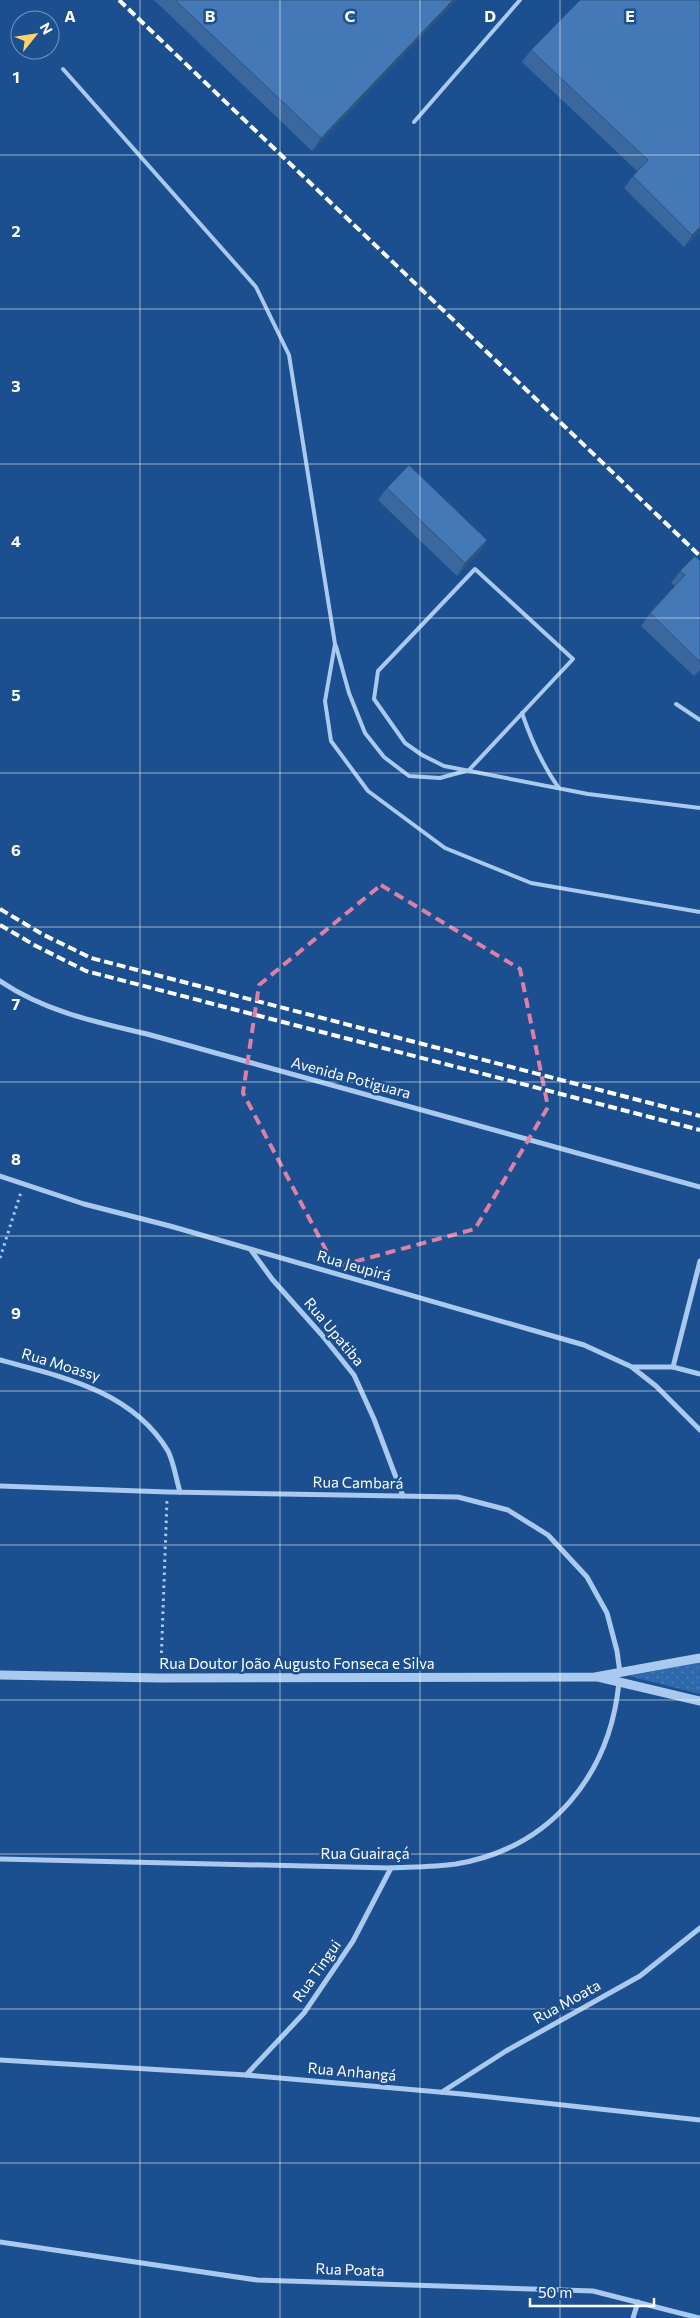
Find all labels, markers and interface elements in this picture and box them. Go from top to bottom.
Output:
text: A [64,6,76,25]
text: B [205,6,216,25]
text: C [345,6,356,25]
text: D [484,6,496,25]
text: E [625,6,635,25]
north arrow [10,10,60,60]
text: N [37,19,57,37]
text: 1 [12,67,20,86]
text: 2 [11,221,21,240]
text: 3 [11,376,21,395]
text: 4 [11,531,21,550]
text: 5 [11,685,21,704]
text: 6 [11,840,21,859]
text: 7 [12,994,21,1013]
street label: Avenida Potiguara [290,1052,413,1102]
text: 8 [11,1149,21,1168]
street label: Rua Jeupirá [315,1246,393,1284]
street label: Rua Upatiba [301,1294,368,1369]
text: 9 [11,1303,21,1322]
street label: Rua Moassy [20,1344,103,1385]
street label: Rua Cambará [313,1472,403,1492]
street label: Rua Doutor João Augusto Fonseca e Silva [159,1654,435,1672]
street label: Rua Guairaçá [320,1844,410,1862]
street label: Rua Tingui [288,1936,344,2005]
street label: Rua Moata [530,1975,603,2027]
street label: Rua Anhangá [307,2058,397,2084]
street label: Rua Poata [315,2259,385,2279]
scale bar [530,2276,654,2308]
text: 50 m [538,2283,572,2301]

